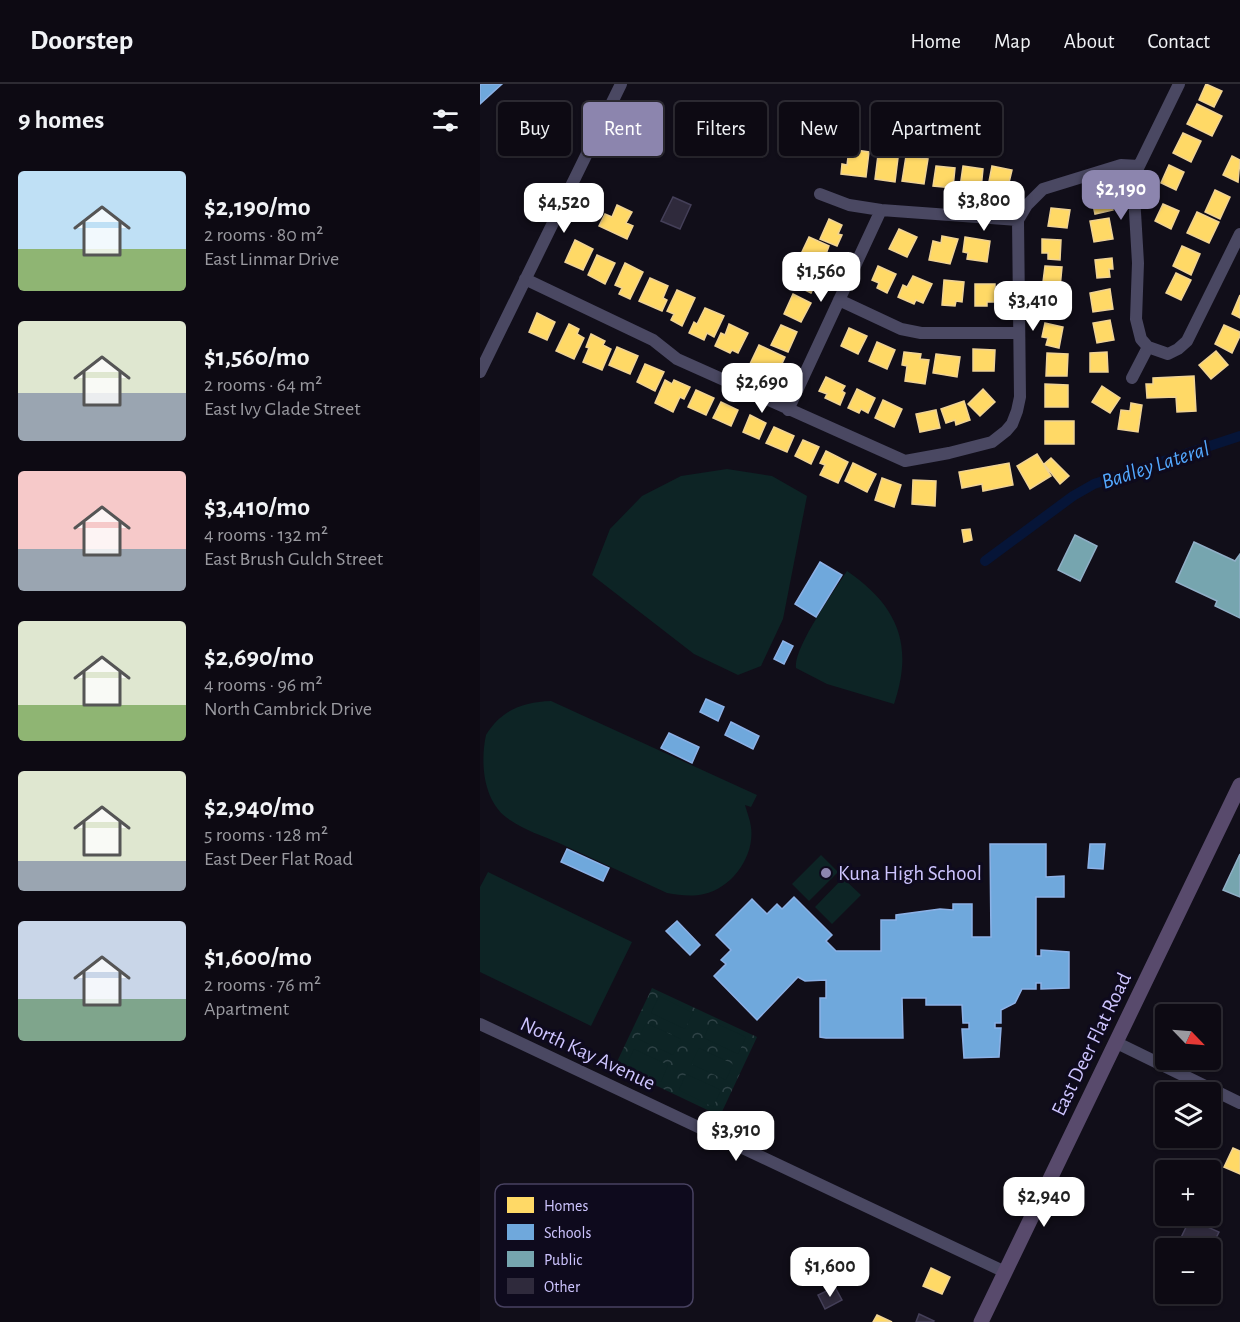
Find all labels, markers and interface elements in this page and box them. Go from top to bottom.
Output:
text: Doorstep [30,27,133,55]
text: Home [910,31,961,52]
text: Map [994,31,1031,52]
text: About [1064,31,1114,52]
text: Contact [1147,31,1210,52]
chip: Buy [498,102,571,156]
chip: Rent [583,102,663,156]
chip: Filters [675,102,767,156]
chip: New [779,102,859,156]
chip: Apartment [871,102,1002,156]
icon: filters [429,104,462,137]
text: 9 homes [18,107,104,133]
pin: $2,190 [1072,170,1170,221]
text: $2,190 [1096,179,1146,199]
pin: $3,800 [935,181,1033,232]
pin: $4,520 [515,183,613,234]
text: $3,800 [958,190,1010,210]
text: $4,520 [538,192,590,212]
text: $2,190/mo [204,194,311,220]
icon: home [66,195,138,267]
text: 2 rooms · 80 m² [204,225,323,245]
text: East Linmar Drive [204,249,339,269]
pin: $1,560 [772,252,870,303]
text: $1,560 [796,261,846,281]
pin: $3,410 [984,281,1082,332]
text: $3,410 [1008,290,1058,310]
text: $1,560/mo [204,344,310,370]
icon: home [66,345,138,417]
pin: $2,690 [713,363,811,414]
text: $2,690 [736,372,788,392]
text: 2 rooms · 64 m² [204,375,322,395]
text: East Ivy Glade Street [204,399,361,419]
water label: Badley Lateral [1099,437,1212,493]
text: $3,410/mo [204,494,310,520]
icon: home [66,495,138,567]
text: 4 rooms · 132 m² [204,525,328,545]
text: East Brush Gulch Street [204,549,383,569]
text: $2,690/mo [204,644,314,670]
icon: home [66,645,138,717]
text: 4 rooms · 96 m² [204,675,322,695]
text: North Cambrick Drive [204,699,372,719]
text: $2,940/mo [204,794,314,820]
icon: home [66,795,138,867]
text: 5 rooms · 128 m² [204,825,328,845]
text: East Deer Flat Road [204,849,353,869]
place label: Kuna High School [838,863,982,884]
marker: Kuna High School [819,866,833,880]
text: $1,600/mo [204,944,312,970]
icon: home [66,945,138,1017]
street label: East Deer Flat Road [1048,969,1135,1119]
text: 2 rooms · 76 m² [204,975,321,995]
text: Apartment [204,999,289,1019]
north arrow [1155,1004,1221,1070]
map controls [1155,1004,1221,1304]
street label: North Kay Avenue [517,1013,658,1094]
button: layers [1155,1082,1221,1148]
pin: $3,910 [687,1111,785,1162]
text: $3,910 [711,1120,761,1140]
button: + [1155,1160,1221,1226]
pin: $2,940 [995,1177,1093,1228]
legend [495,1184,693,1307]
text: $2,940 [1017,1186,1071,1206]
text: Homes [544,1198,588,1214]
text: Schools [544,1225,591,1241]
button: − [1155,1238,1221,1304]
pin: $1,600 [781,1247,879,1298]
text: Public [544,1252,582,1268]
text: $1,600 [804,1256,856,1276]
text: Other [544,1279,581,1295]

